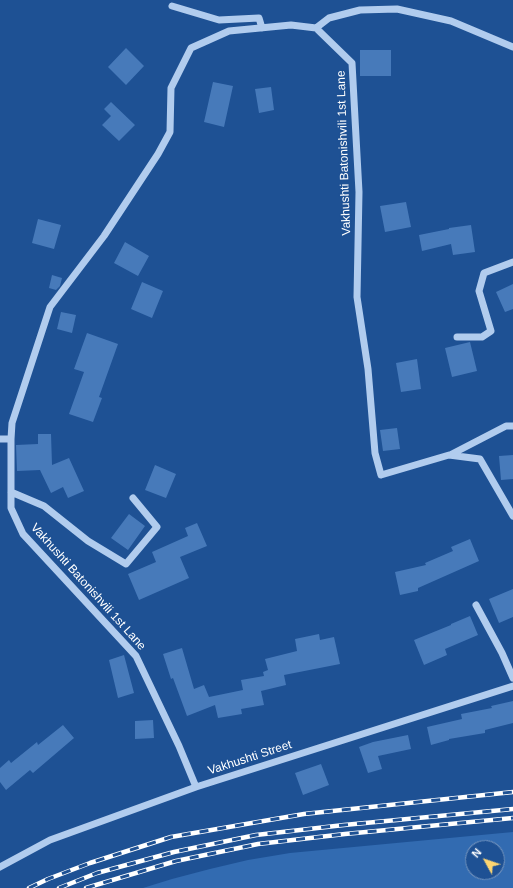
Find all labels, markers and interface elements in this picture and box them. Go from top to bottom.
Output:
street label: Vakhushti Batonishvili 1st Lane [334,70,354,236]
street label: Vakhushti Batonishvili 1st Lane [27,521,149,653]
street label: Vakhushti Street [206,738,294,778]
north arrow [465,840,505,880]
text: N [469,846,484,860]

